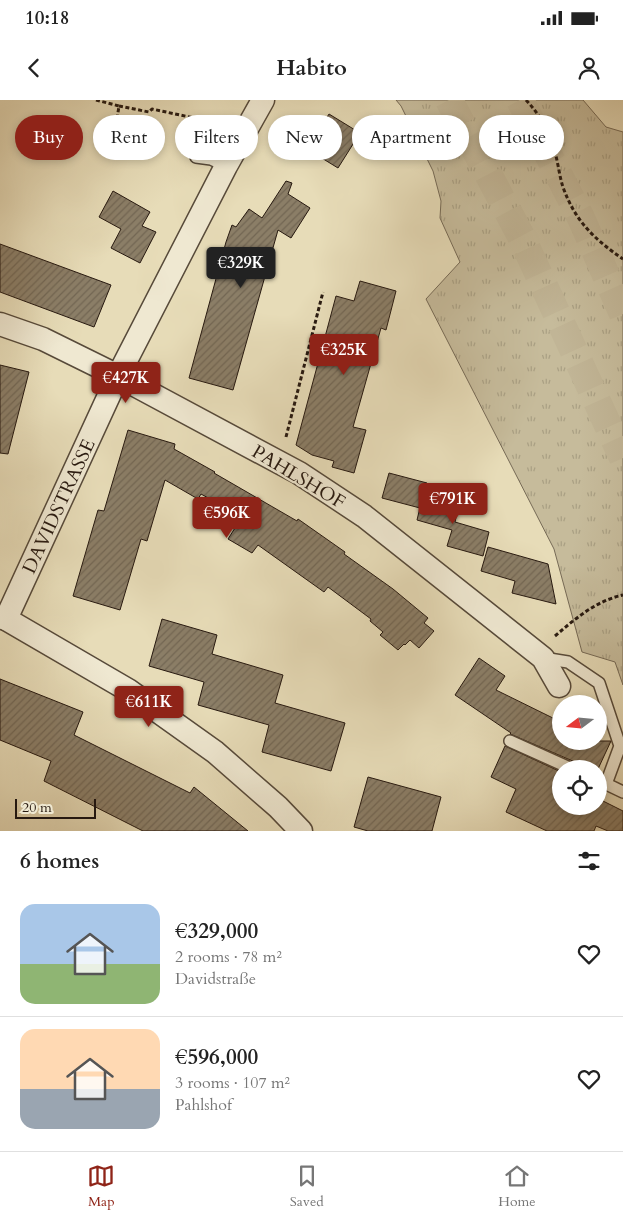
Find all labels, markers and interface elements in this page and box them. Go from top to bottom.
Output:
text: 10:18 [25,5,69,31]
text: Habito [276,53,347,83]
icon: back [20,54,48,82]
icon: person [575,54,603,82]
chip: Buy [15,115,83,160]
chip: Rent [93,115,165,160]
chip: Filters [175,115,258,160]
chip: New [268,115,342,160]
chip: Apartment [352,115,469,160]
chip: House [479,115,564,160]
pin: €329K [206,246,276,289]
text: €329K [217,252,265,274]
pin: €325K [309,334,379,376]
text: €325K [320,339,368,361]
pin: €427K [91,362,161,404]
text: €427K [102,367,150,389]
street label: DAVIDSTRASSE [16,435,101,578]
street label: PAHLSHOF [247,439,350,515]
pin: €791K [418,482,488,525]
text: €791K [429,488,477,510]
pin: €596K [192,496,262,539]
text: €596K [203,502,251,524]
pin: €611K [114,686,184,728]
text: €611K [125,691,173,713]
north arrow [552,695,608,750]
map controls [552,695,607,815]
button: locate [552,760,607,815]
scale bar [15,796,96,819]
text: 20 m [22,798,52,817]
text: 6 homes [20,847,99,876]
icon: filters [575,847,603,875]
text: €329,000 [175,917,258,946]
icon: home [60,924,120,984]
icon: heart [575,940,603,968]
text: 2 rooms · 78 m² [175,946,282,968]
text: Davidstraße [175,968,256,990]
text: €596,000 [175,1043,258,1072]
icon: home [60,1049,120,1109]
icon: heart [575,1065,603,1093]
text: 3 rooms · 107 m² [175,1072,290,1094]
text: Pahlshof [175,1094,232,1116]
tab: Map [87,1162,115,1211]
tab: Saved [290,1162,324,1211]
tab: Home [498,1162,536,1211]

